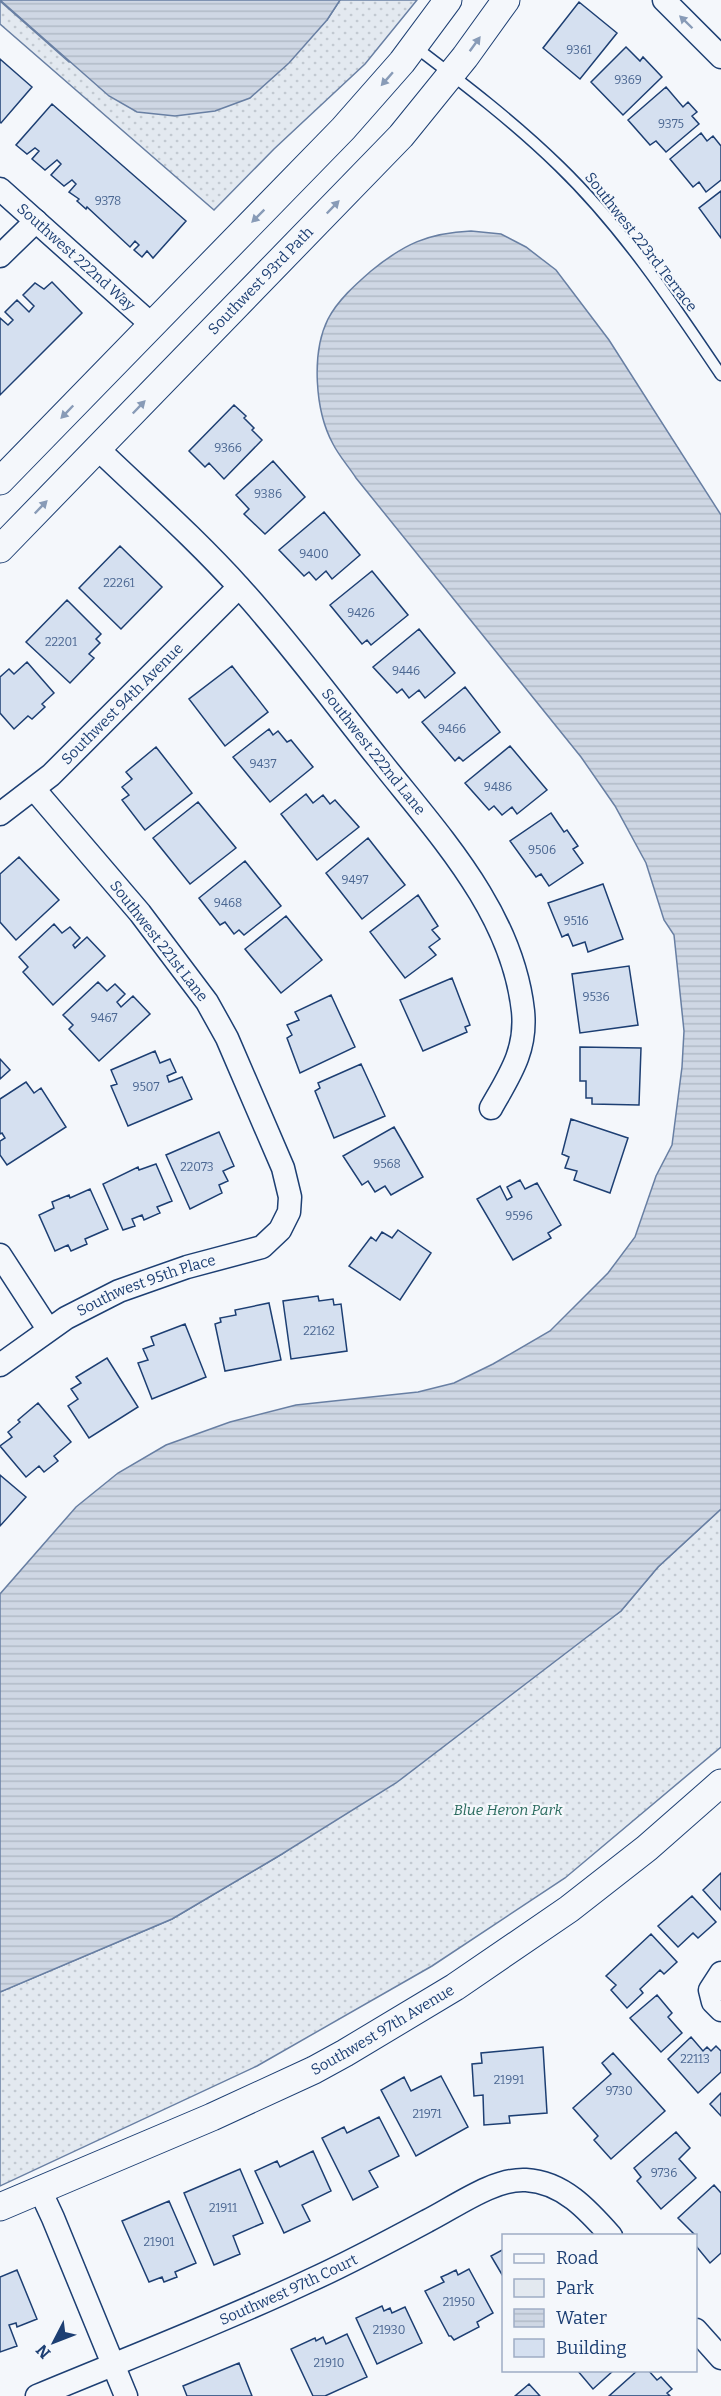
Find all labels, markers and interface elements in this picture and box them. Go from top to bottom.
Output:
one-way arrow [680,15,694,29]
one-way arrow [469,36,481,52]
house number: 9361 [566,43,592,57]
one-way arrow [381,71,394,86]
house number: 9369 [614,73,642,87]
house number: 9375 [658,117,684,131]
street label: Southwest 223rd Terrace [581,169,701,315]
house number: 9378 [95,194,121,208]
street label: Southwest 222nd Way [13,200,139,315]
one-way arrow [326,200,340,214]
one-way arrow [251,208,265,223]
street label: Southwest 93rd Path [204,223,317,338]
one-way arrow [132,399,146,414]
one-way arrow [60,405,74,420]
house number: 9366 [214,441,242,455]
house number: 9386 [254,487,282,501]
one-way arrow [33,501,47,515]
house number: 9400 [299,547,329,561]
house number: 22261 [103,576,135,590]
house number: 9426 [347,606,375,620]
house number: 22201 [45,635,77,649]
street label: Southwest 94th Avenue [58,639,187,768]
house number: 9446 [392,664,420,678]
street label: Southwest 222nd Lane [318,685,429,818]
house number: 9466 [438,722,466,736]
house number: 9437 [250,757,276,771]
house number: 9486 [484,780,512,794]
house number: 9506 [528,843,556,857]
house number: 9497 [342,873,368,887]
street label: Southwest 221st Lane [106,877,212,1005]
house number: 9468 [214,896,242,910]
house number: 9516 [563,914,589,928]
house number: 9536 [582,990,610,1004]
house number: 9467 [91,1011,117,1025]
house number: 9507 [132,1080,160,1094]
house number: 9568 [373,1157,401,1171]
house number: 22073 [180,1160,214,1174]
house number: 9596 [505,1209,533,1223]
street label: Southwest 95th Place [74,1251,218,1320]
house number: 22162 [303,1324,335,1338]
park label: Blue Heron Park [453,1801,563,1819]
street label: Southwest 97th Avenue [308,1981,457,2079]
house number: 22113 [680,2052,710,2066]
house number: 21991 [494,2073,524,2087]
house number: 9730 [605,2084,633,2098]
house number: 21971 [412,2107,442,2121]
house number: 9736 [651,2166,677,2180]
house number: 21911 [209,2201,237,2215]
legend [502,2234,697,2372]
house number: 21901 [144,2235,175,2249]
text: Road [556,2247,599,2269]
street label: Southwest 97th Court [217,2250,361,2329]
text: Park [556,2277,595,2299]
house number: 21950 [443,2295,475,2309]
text: Water [556,2307,607,2329]
north arrow [24,2312,84,2372]
house number: 21930 [373,2323,405,2337]
text: Building [556,2337,627,2359]
text: N [32,2341,54,2363]
house number: 21910 [314,2356,345,2370]

